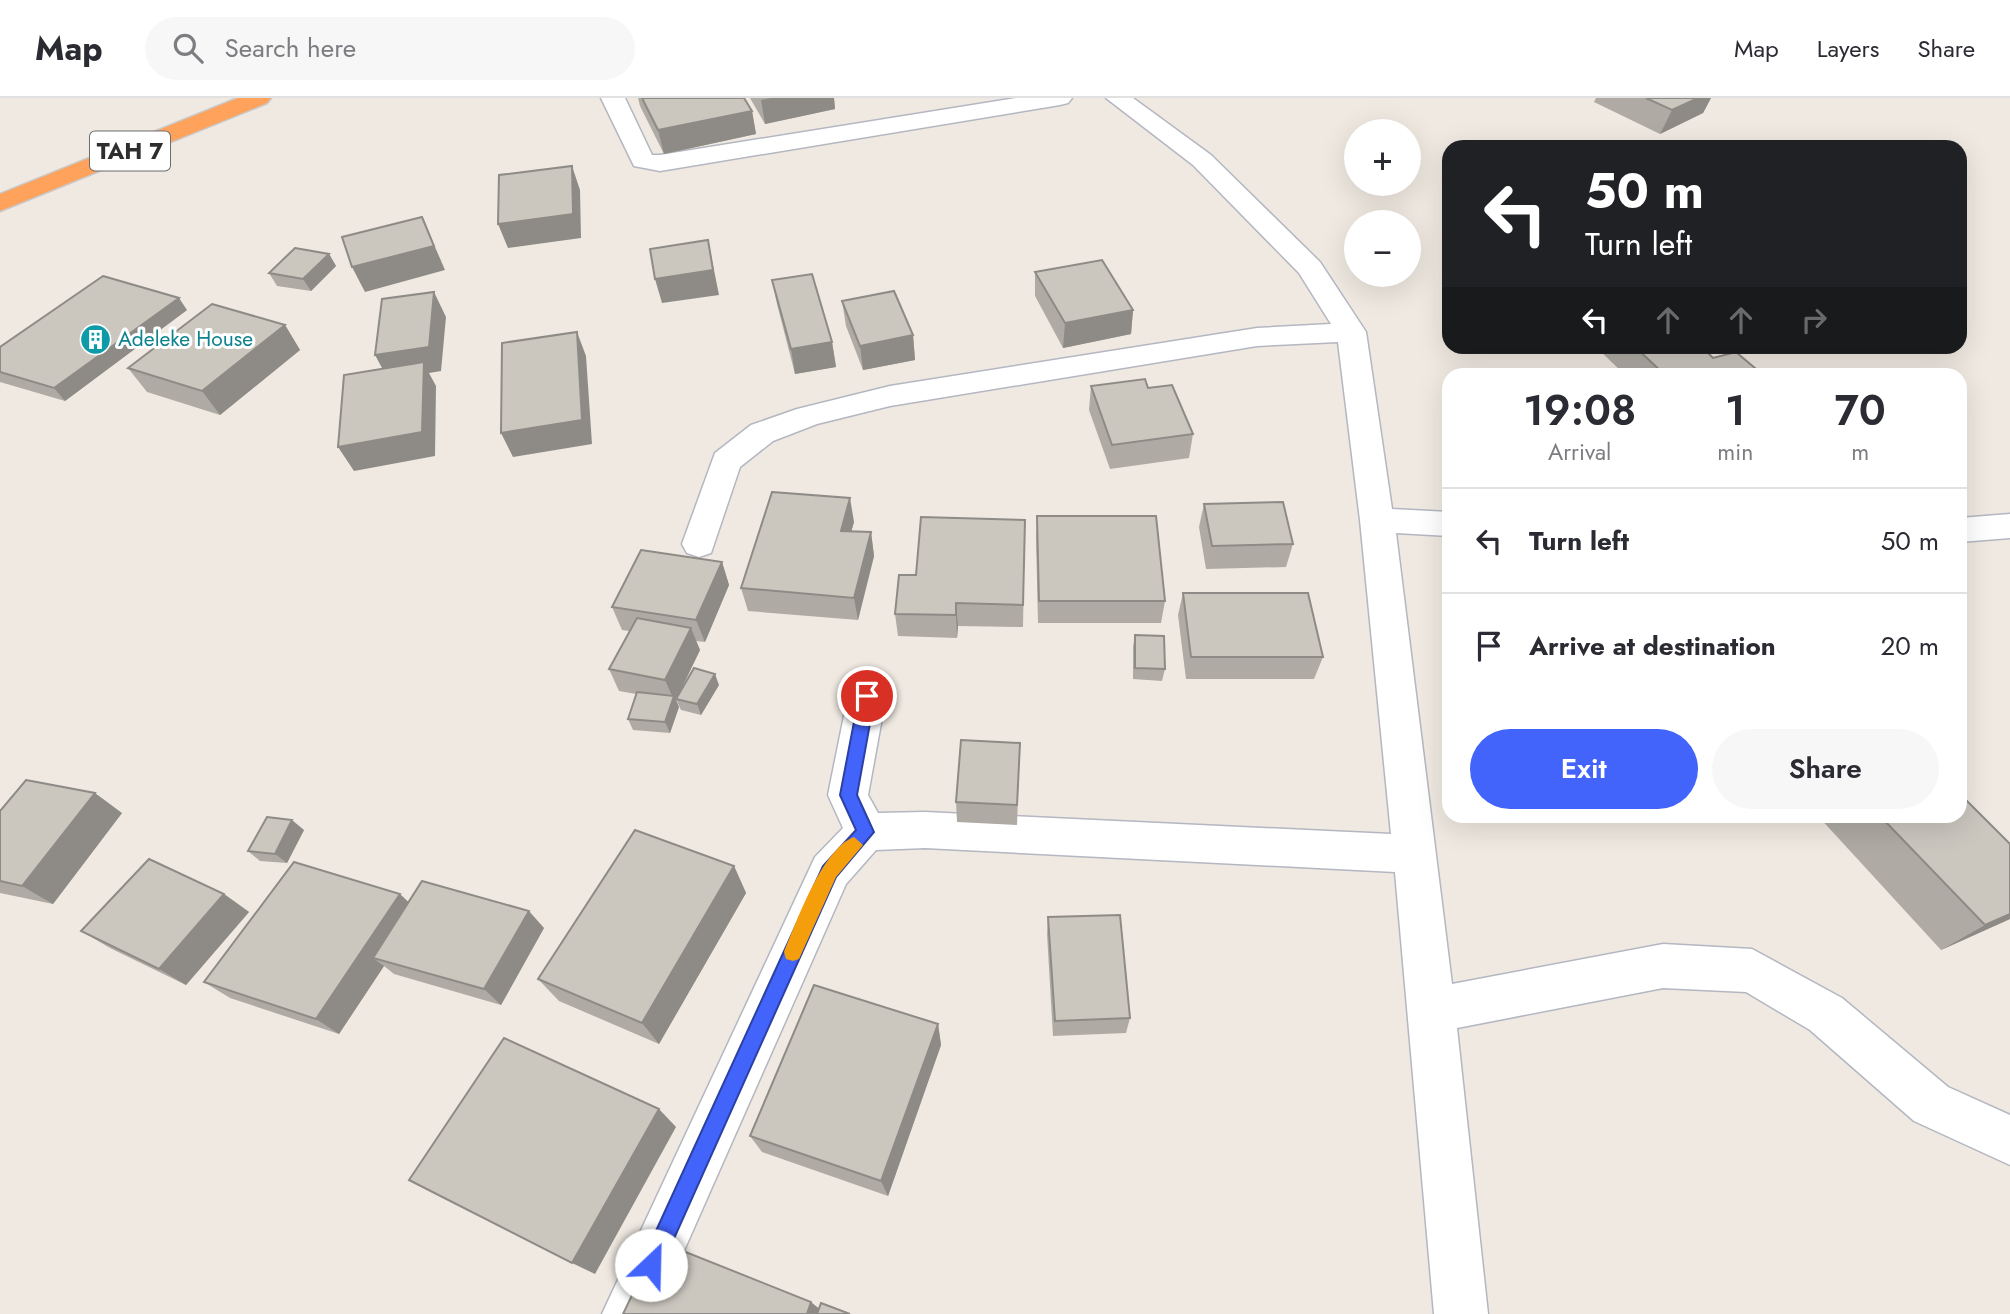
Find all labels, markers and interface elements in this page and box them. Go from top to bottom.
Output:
search box [145,17,635,80]
text: Map [35,25,103,72]
icon: search [169,29,207,67]
text: Search here [225,29,356,67]
text: Map [1734,31,1779,66]
text: Layers [1817,31,1879,66]
text: Share [1917,31,1975,66]
map controls [1344,119,1421,287]
button: + [1344,119,1421,196]
road number: TAH 7 [90,132,170,170]
text: 50 m [1585,156,1704,226]
icon: left [1470,168,1561,259]
button: − [1344,210,1421,287]
text: Turn left [1585,221,1692,267]
icon: left [1576,301,1614,339]
icon: ahead [1649,301,1687,339]
icon: ahead [1722,301,1760,339]
icon: right [1795,301,1833,339]
building icon: Adeleke House [78,322,112,356]
place label: Adeleke House [118,324,253,354]
text: 19:08 [1523,380,1636,441]
text: 1 [1725,380,1746,441]
text: 70 [1835,380,1886,441]
text: Arrival [1548,435,1611,469]
text: min [1717,435,1753,469]
text: m [1851,435,1869,469]
icon: left [1470,522,1508,560]
text: Turn left [1529,522,1629,560]
text: 50 m [1881,522,1939,560]
icon: arrive [1470,627,1508,665]
text: Arrive at destination [1529,627,1776,665]
text: 20 m [1881,627,1939,665]
pin [837,666,897,726]
icon: arrive [848,677,886,715]
button: Exit [1470,729,1698,809]
button: Share [1712,729,1939,809]
position arrow [614,1228,688,1302]

